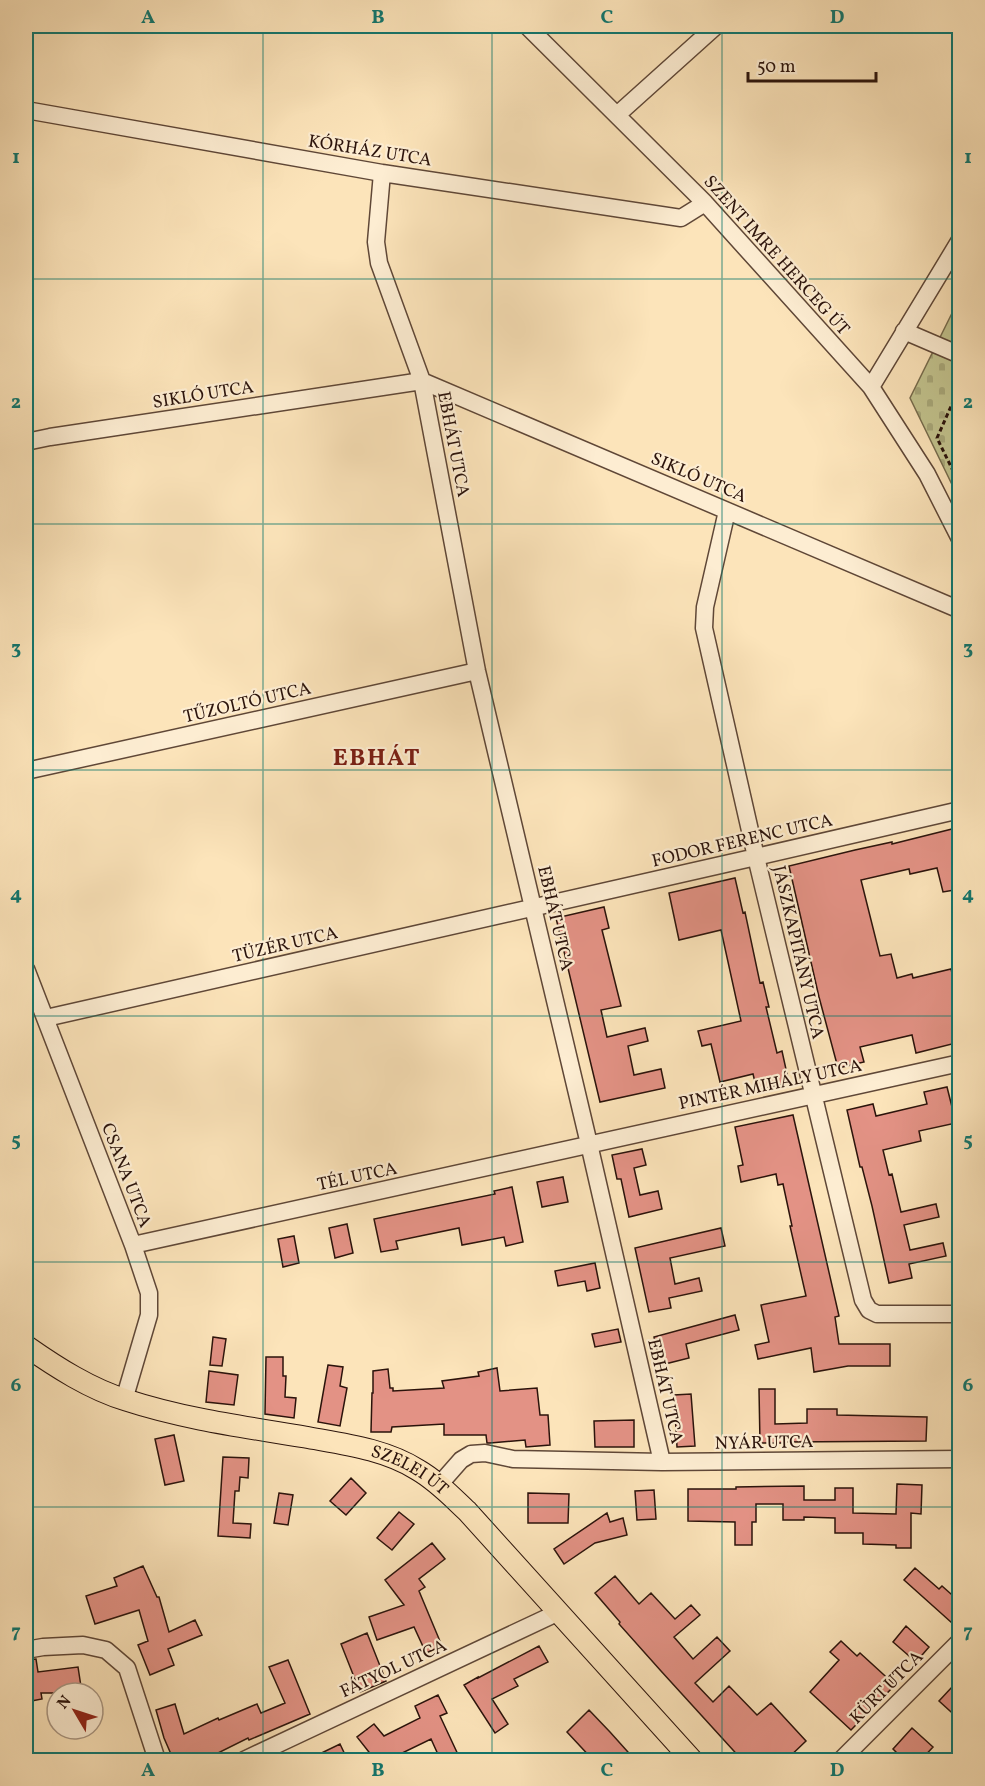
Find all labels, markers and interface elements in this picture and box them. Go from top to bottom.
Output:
text: A [141,4,155,32]
text: B [371,4,385,32]
text: C [601,4,614,32]
text: D [830,4,844,32]
scale bar [748,45,876,83]
text: 50 m [757,55,796,80]
street label: KÓRHÁZ UTCA [306,129,434,174]
text: 1 [12,144,20,172]
text: 1 [964,144,972,172]
street label: SZENT IMRE HERCEG ÚT [697,170,855,342]
street label: SIKLÓ UTCA [151,375,256,416]
text: 2 [11,389,21,417]
street label: EBHÁT UTCA [430,389,475,500]
text: 2 [963,389,973,417]
street label: SIKLÓ UTCA [647,447,751,510]
text: 3 [11,635,21,663]
text: 3 [963,635,973,663]
street label: TŰZOLTÓ UTCA [181,677,314,730]
district label: EBHÁT [333,742,421,776]
street label: FODOR FERENC UTCA [649,808,835,874]
street label: EBHÁT UTCA [530,863,579,974]
street label: JÁSZKAPITÁNY UTCA [765,863,830,1042]
text: 4 [10,881,22,909]
text: 4 [962,881,974,909]
street label: TÜZÉR UTCA [230,921,341,970]
street label: PINTÉR MIHÁLY UTCA [676,1054,865,1117]
street label: CSANA UTCA [94,1120,157,1232]
text: 5 [11,1127,21,1155]
text: 5 [963,1127,973,1155]
street label: TÉL UTCA [315,1157,400,1198]
street label: EBHÁT UTCA [640,1336,689,1447]
text: 6 [11,1372,22,1400]
text: 6 [963,1372,974,1400]
street label: NYÁR UTCA [715,1430,814,1457]
street label: SZELEI ÚT [368,1440,454,1502]
text: 7 [11,1618,21,1646]
text: 7 [963,1618,973,1646]
street label: FÁTYOL UTCA [336,1634,451,1705]
street label: KÜRT UTCA [845,1645,930,1731]
north arrow [45,1681,105,1741]
text: N [53,1691,77,1714]
text: A [141,1757,155,1785]
text: B [371,1757,385,1785]
text: C [601,1757,614,1785]
text: D [830,1757,844,1785]

